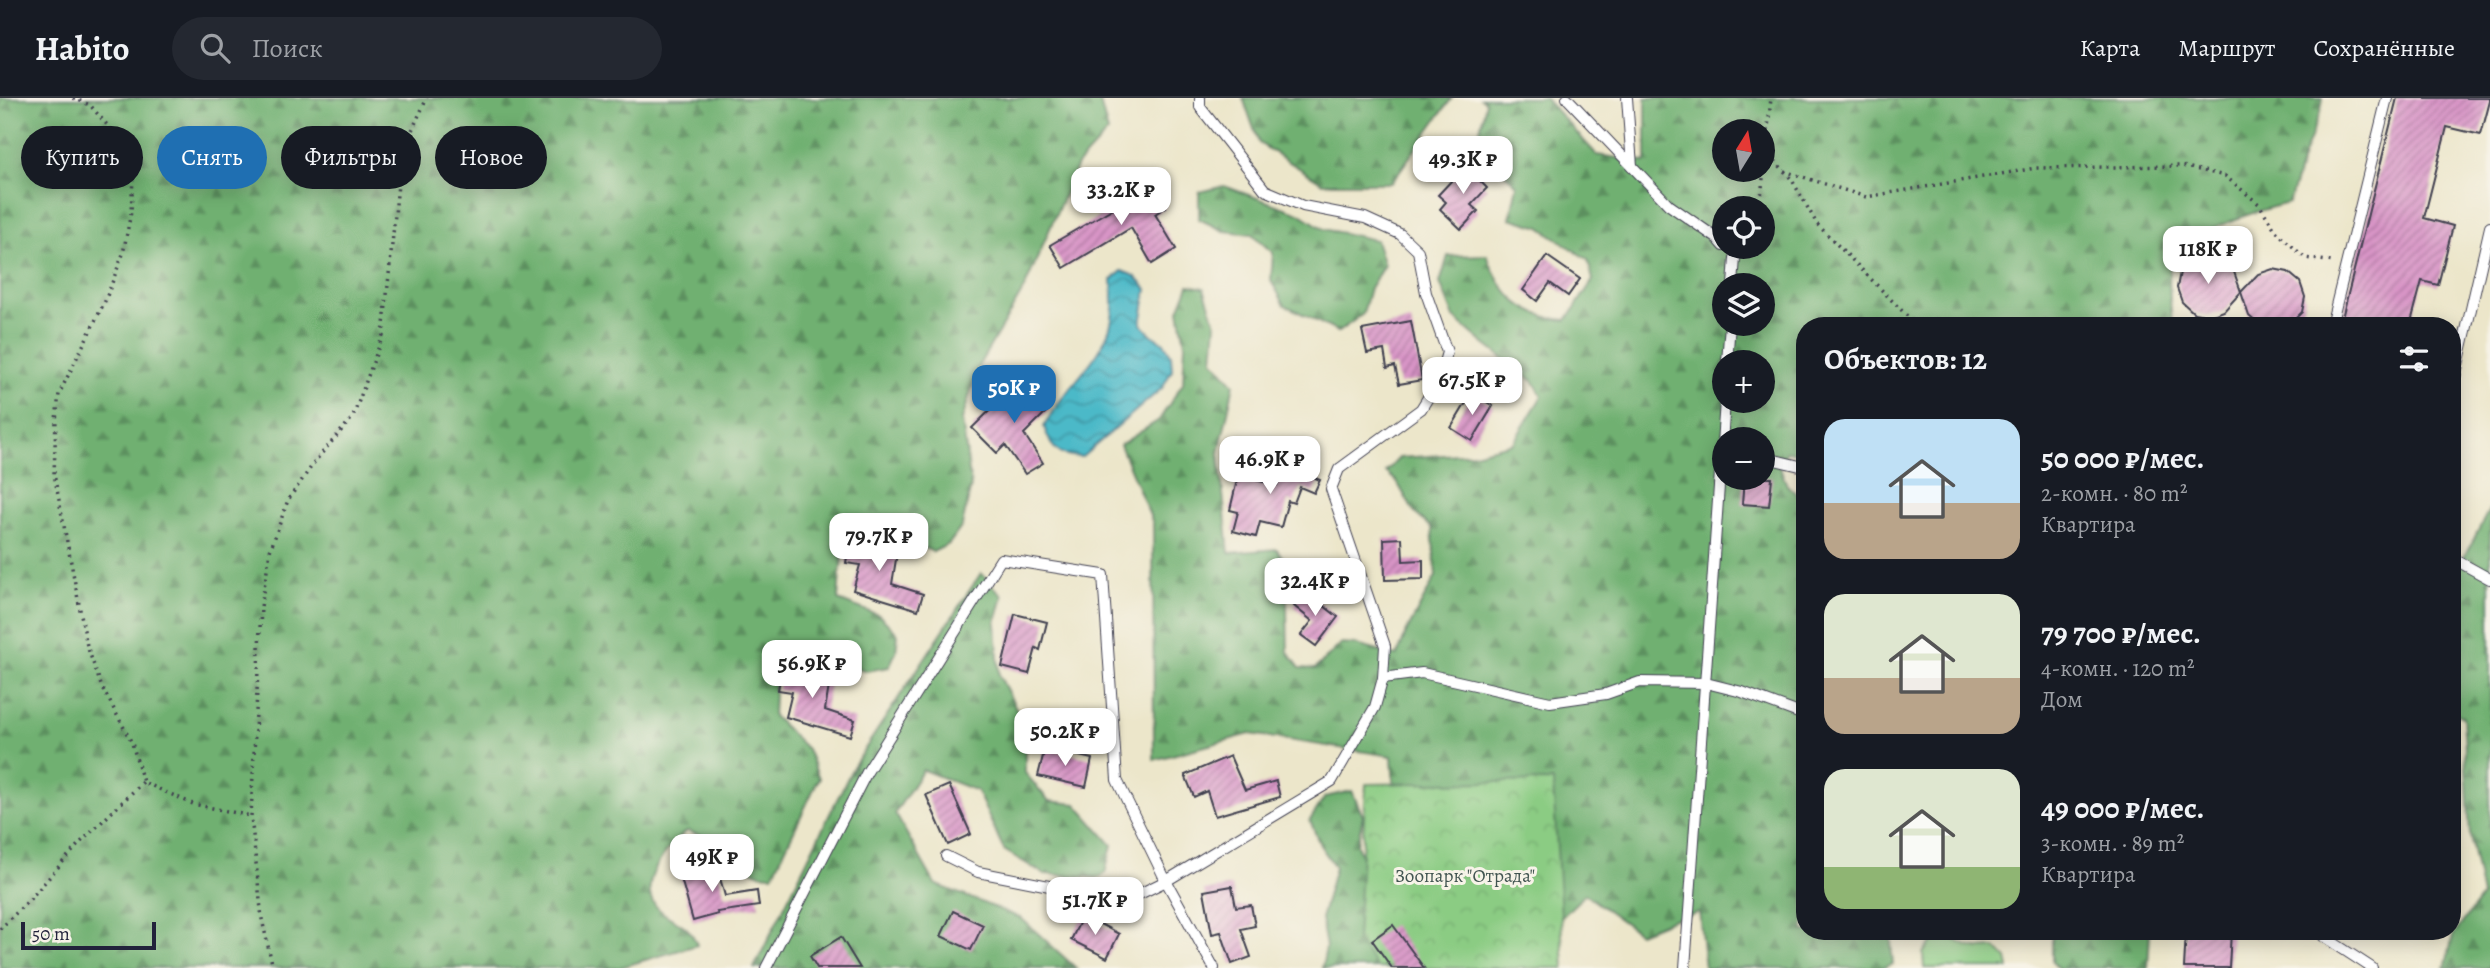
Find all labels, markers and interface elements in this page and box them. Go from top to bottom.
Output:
search box [172,17,662,80]
text: Habito [35,26,130,71]
icon: search [196,29,234,67]
text: Поиск [252,31,323,66]
text: Карта [2080,32,2140,64]
text: Маршрут [2178,32,2276,64]
text: Сохранённые [2314,32,2455,64]
north arrow [1712,119,1774,182]
map controls [1712,119,1775,490]
chip: Купить [21,126,143,189]
chip: Снять [157,126,267,189]
chip: Фильтры [281,126,421,189]
chip: Новое [435,126,547,189]
pin: 49.3K ₽ [1398,136,1528,196]
text: 49.3K ₽ [1429,143,1497,174]
pin: 33.2K ₽ [1056,167,1186,227]
text: 33.2K ₽ [1087,174,1155,205]
button: locate [1712,196,1775,259]
pin: 118K ₽ [2151,226,2265,286]
text: 118K ₽ [2179,233,2237,264]
button: layers [1712,273,1775,336]
text: Объектов: 12 [1824,339,1987,379]
icon: filters [2395,340,2433,378]
button: + [1712,350,1775,413]
pin: 67.5K ₽ [1407,358,1537,417]
text: 67.5K ₽ [1438,364,1506,395]
pin: 50K ₽ [965,366,1063,425]
text: 50K ₽ [988,372,1040,403]
button: − [1712,427,1775,490]
pin: 46.9K ₽ [1205,436,1335,496]
text: 50 000 ₽/мес. [2041,438,2204,478]
text: 46.9K ₽ [1235,443,1305,474]
icon: home [1880,447,1964,531]
text: 2-комн. · 80 m² [2041,478,2187,509]
text: Квартира [2041,509,2136,540]
pin: 79.7K ₽ [814,514,944,573]
text: 79.7K ₽ [845,520,913,551]
pin: 32.4K ₽ [1250,559,1380,618]
text: 32.4K ₽ [1281,565,1349,596]
text: 79 700 ₽/мес. [2041,613,2201,653]
icon: home [1880,622,1964,706]
pin: 56.9K ₽ [747,640,877,700]
text: 56.9K ₽ [778,647,846,678]
text: 4-комн. · 120 m² [2041,653,2195,684]
text: Дом [2041,684,2083,715]
pin: 50.2K ₽ [1000,708,1130,768]
text: 50.2K ₽ [1030,715,1100,746]
text: 49 000 ₽/мес. [2041,788,2205,828]
icon: home [1880,797,1964,881]
text: 3-комн. · 89 m² [2041,828,2184,859]
pin: 49K ₽ [663,834,761,894]
text: 49K ₽ [686,841,738,872]
text: Квартира [2041,859,2136,890]
park label: Зоопарк "Отрада" [1395,863,1535,889]
pin: 51.7K ₽ [1030,878,1160,937]
text: 51.7K ₽ [1063,884,1128,915]
scale bar [21,919,156,951]
text: 50 m [32,921,70,947]

